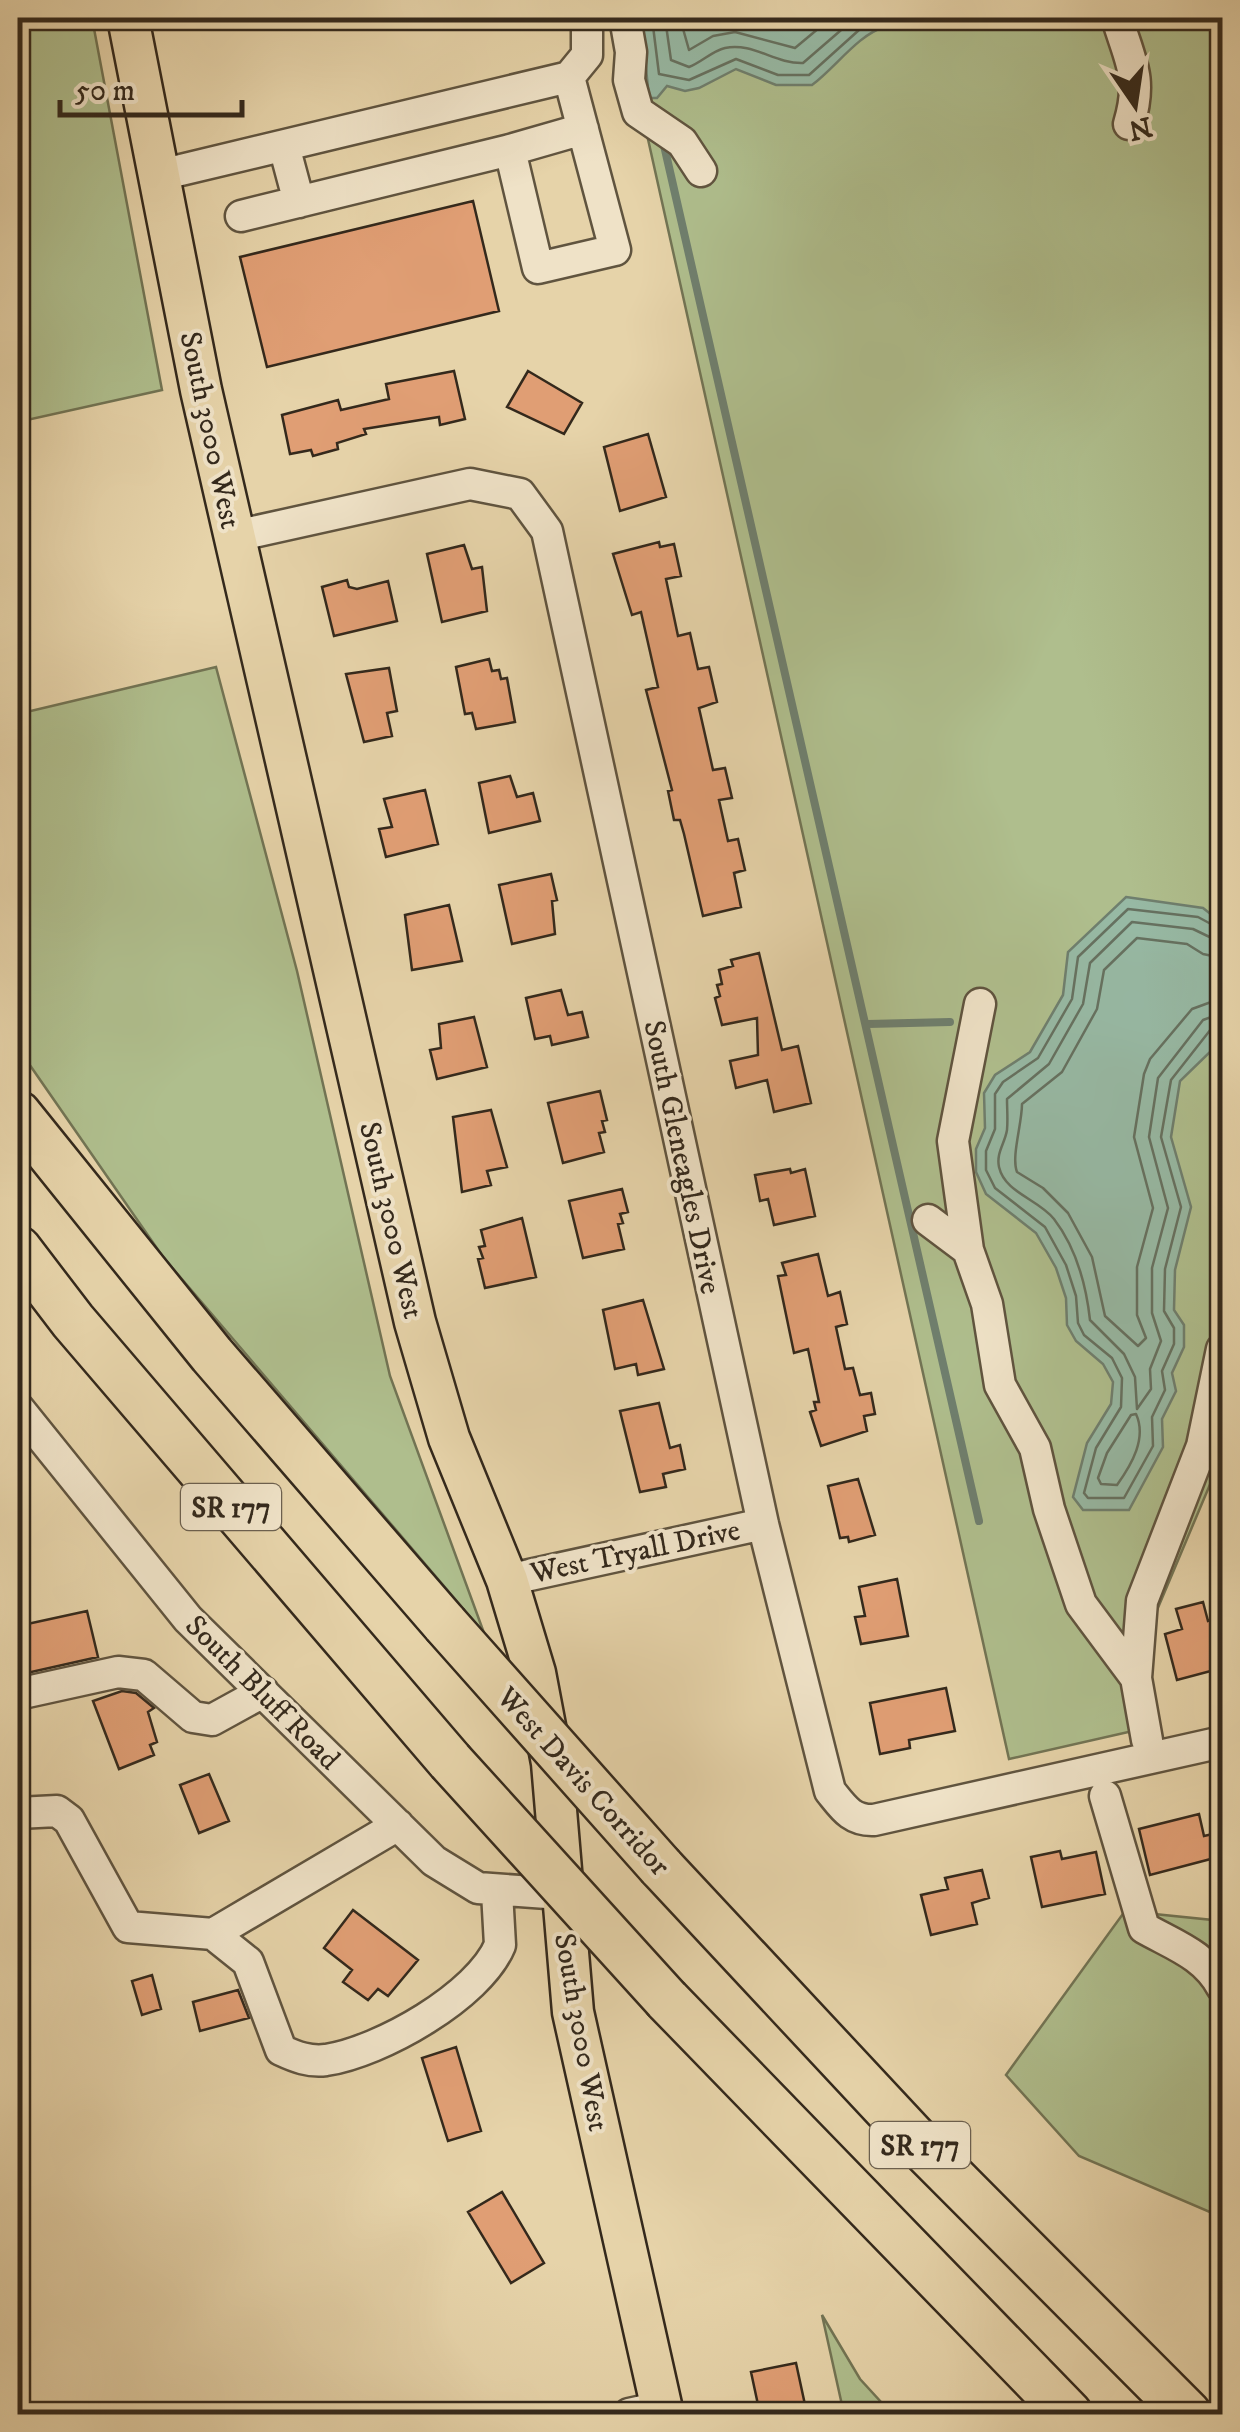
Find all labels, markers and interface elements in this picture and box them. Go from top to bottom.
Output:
scale bar [60,55,242,117]
north arrow [1085,55,1185,155]
text: 50 m [75,73,135,110]
text: N [1125,108,1155,148]
street label: South 3000 West [171,328,248,532]
street label: South Gleneagles Drive [634,1017,729,1298]
street label: South 3000 West [350,1118,431,1322]
road number: SR 177 [181,1484,281,1530]
street label: West Tryall Drive [526,1512,744,1593]
street label: South Bluff Road [177,1608,347,1778]
street label: West Davis Corridor [487,1679,678,1884]
street label: South 3000 West [545,1930,616,2134]
road number: SR 177 [870,2122,970,2168]

